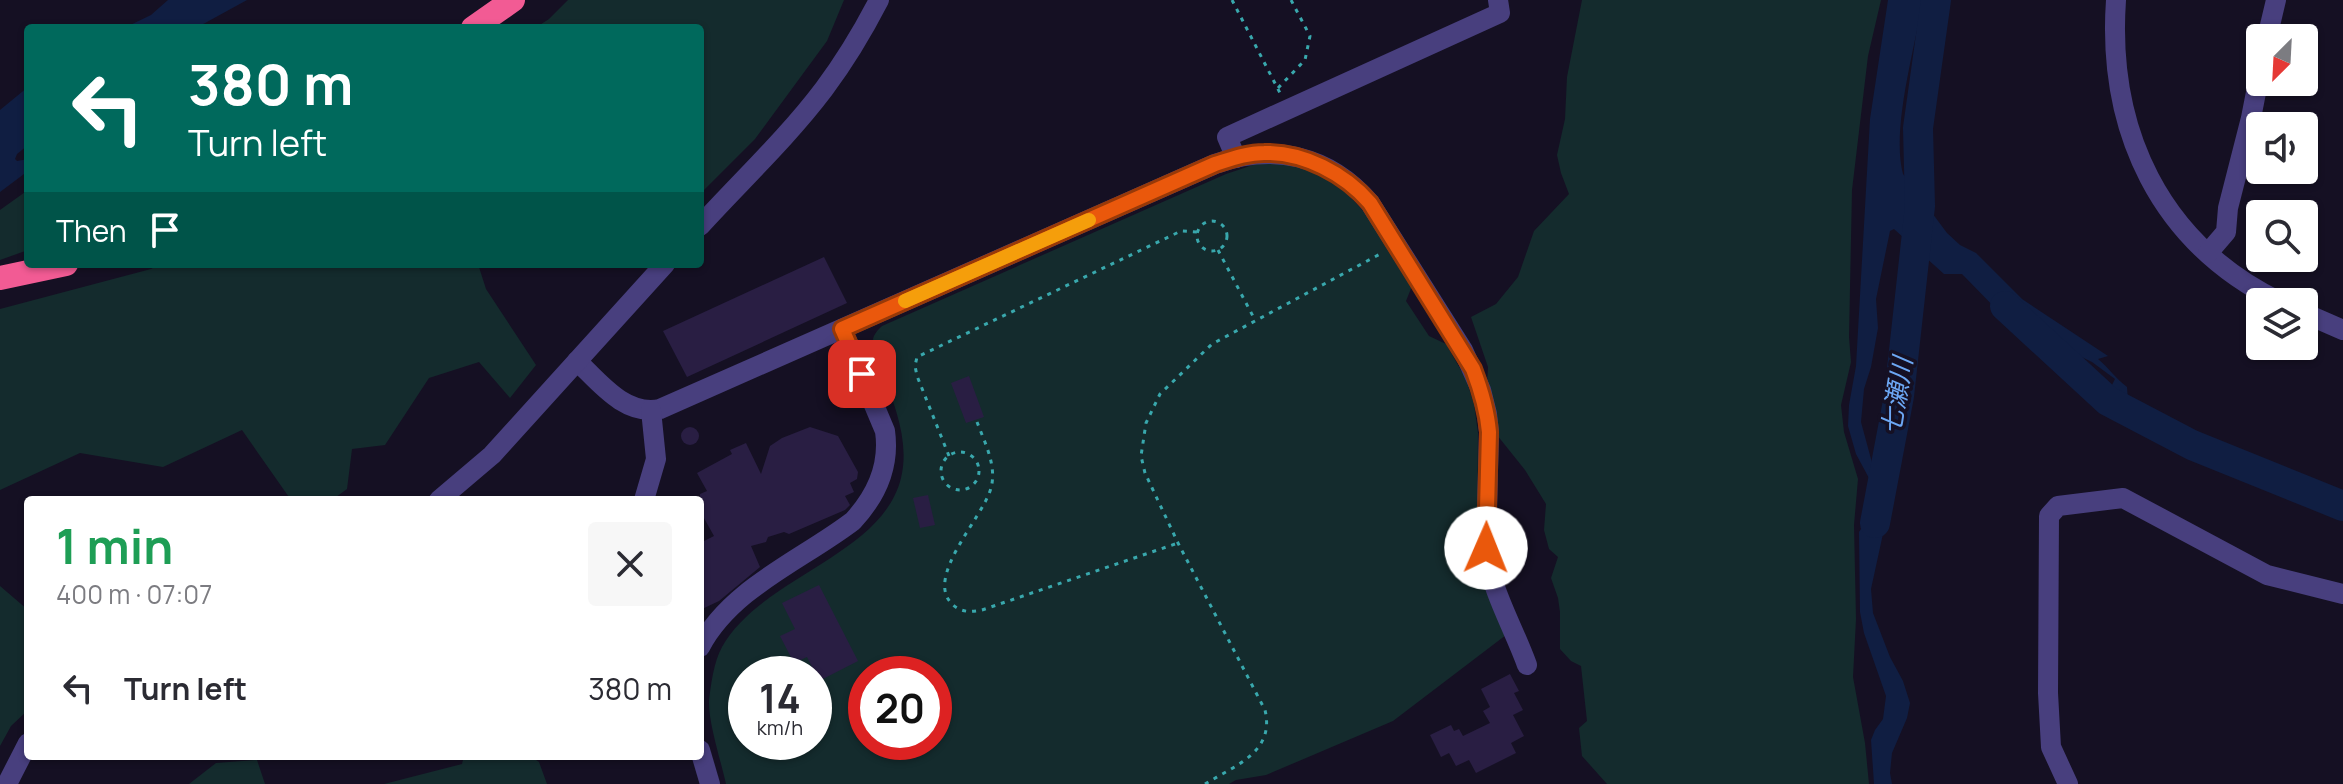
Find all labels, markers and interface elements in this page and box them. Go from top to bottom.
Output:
north arrow [2246,24,2318,96]
map controls [2246,24,2318,360]
text: 380 m [188,45,353,122]
icon: left [56,56,160,160]
button: sound [2246,112,2318,184]
text: Turn left [188,118,327,167]
button: search [2246,200,2318,272]
icon: arrive [143,208,187,252]
text: Then [56,210,127,251]
button: layers [2246,288,2318,360]
pin [828,340,896,408]
icon: arrive [840,352,884,396]
water label: 七瀬川 [1872,352,1920,437]
position arrow [1444,506,1528,590]
text: 1 min [56,513,173,578]
button: close [588,522,672,606]
text: 400 m · 07:07 [56,576,212,612]
speed limit sign: 20 [848,656,952,760]
icon: left [56,666,100,710]
text: Turn left [124,668,247,709]
text: 380 m [588,668,672,709]
text: 14 [759,670,801,725]
text: km/h [757,714,803,741]

